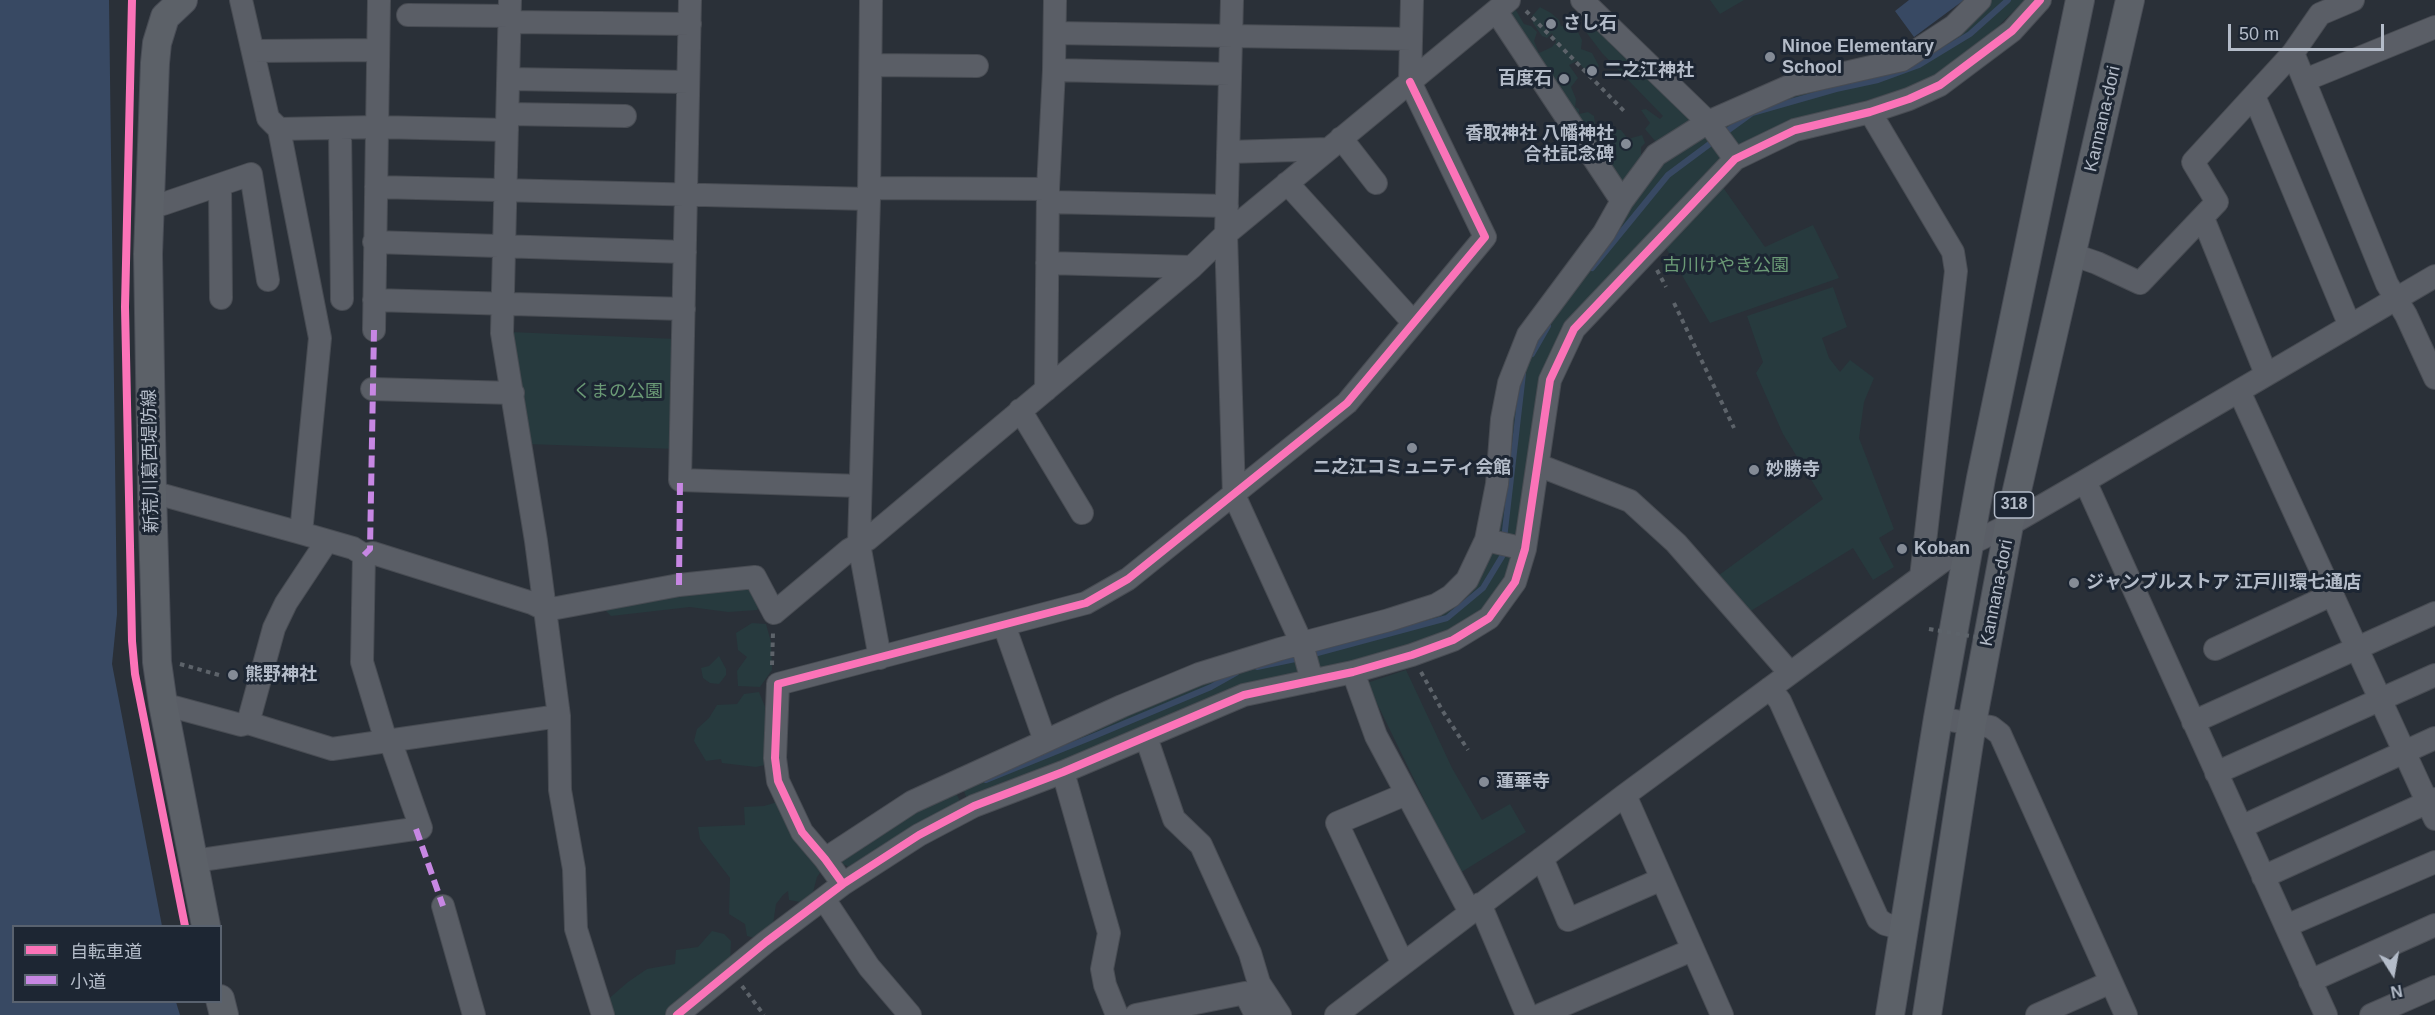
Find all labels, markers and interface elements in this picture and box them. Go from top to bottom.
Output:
scale bar [2231,12,2387,50]
place label: さし石 [1563,13,1617,35]
marker: さし石 [1544,17,1558,31]
text: 50 m [2239,24,2279,44]
place label: Ninoe Elementary School [1782,36,1934,78]
marker: Ninoe Elementary School [1763,50,1777,64]
place label: 二之江神社 [1604,60,1694,82]
marker: 二之江神社 [1585,64,1599,78]
street label: Kannana-dori [2080,64,2126,174]
place label: 百度石 [1498,68,1552,90]
marker: 百度石 [1557,72,1571,86]
place label: 香取神社 八幡神社 合社記念碑 [1465,123,1614,166]
marker: 香取神社 八幡神社 合社記念碑 [1619,137,1633,151]
park label: 古川けやき公園 [1663,255,1789,277]
park label: くまの公園 [573,381,663,403]
street label: 新荒川葛西堤防線 [139,389,163,533]
marker: ニ之江コミュニティ会館 [1405,441,1419,455]
place label: ニ之江コミュニティ会館 [1313,457,1511,479]
place label: 妙勝寺 [1766,459,1820,481]
marker: 妙勝寺 [1747,463,1761,477]
road number: 318 [1994,492,2034,518]
place label: Koban [1914,538,1970,560]
street label: Kannana-dori [1976,538,2018,648]
marker: Koban [1895,542,1909,556]
place label: ジャンブルストア 江戸川環七通店 [2086,572,2361,594]
marker: ジャンブルストア 江戸川環七通店 [2067,576,2081,590]
place label: 熊野神社 [245,664,317,686]
marker: 熊野神社 [226,668,240,682]
place label: 蓮華寺 [1496,771,1550,793]
marker: 蓮華寺 [1477,775,1491,789]
legend [12,925,222,1003]
text: 自転車道 [70,942,142,962]
north arrow [2363,943,2423,1003]
text: 小道 [70,972,106,992]
text: N [2389,982,2404,1001]

